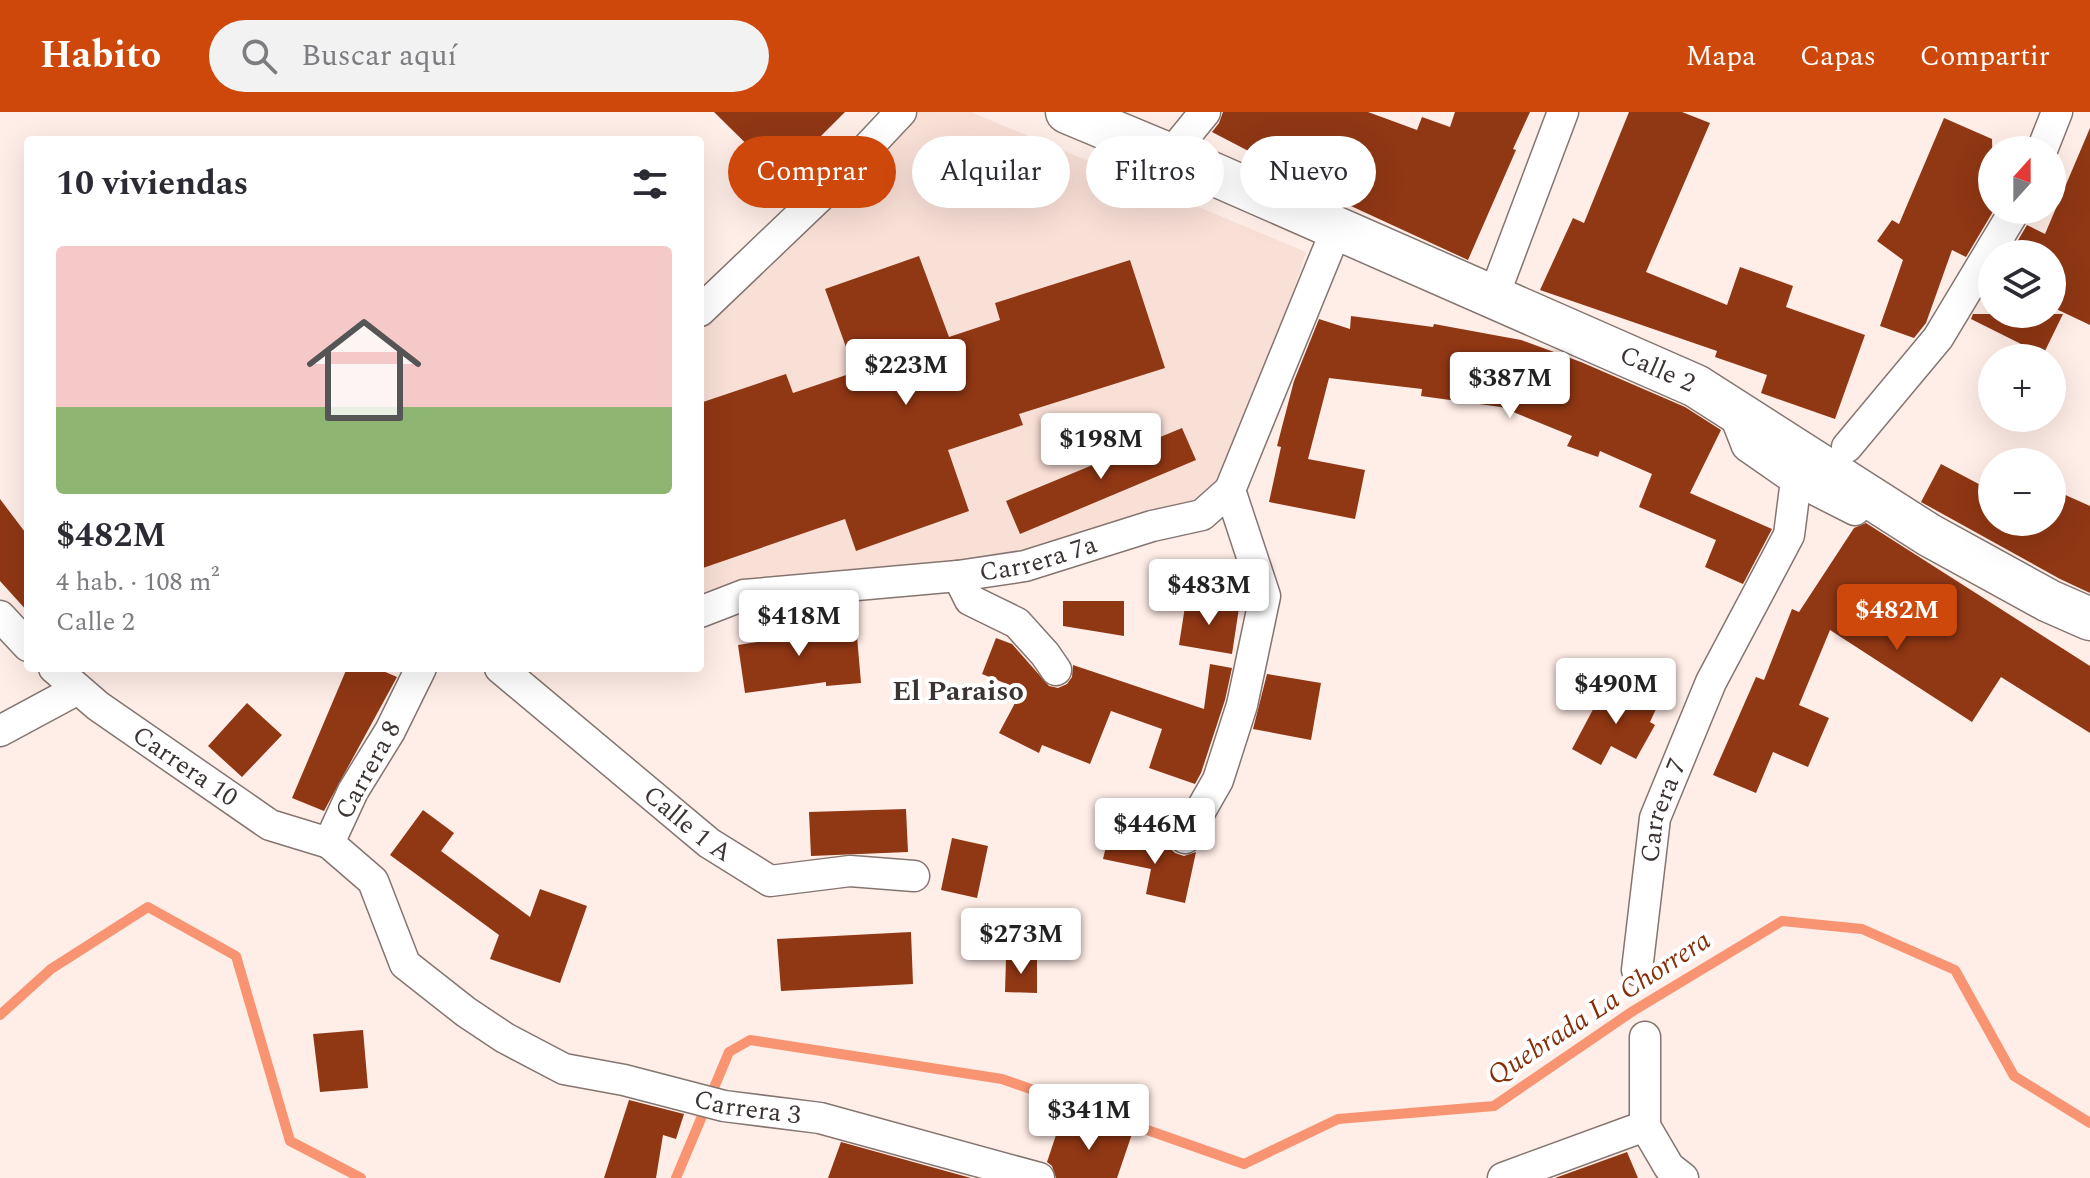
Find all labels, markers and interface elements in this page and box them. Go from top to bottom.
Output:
search box [209,20,769,92]
text: Habito [40,27,161,85]
text: Buscar aquí [301,33,457,79]
icon: search [237,34,281,78]
text: Mapa [1686,35,1756,78]
text: Capas [1800,35,1876,78]
text: Compartir [1920,35,2050,78]
chip: Comprar [728,136,896,208]
chip: Alquilar [912,136,1070,208]
chip: Filtros [1086,136,1224,208]
chip: Nuevo [1240,136,1376,208]
north arrow [1978,136,2066,224]
map controls [1978,136,2066,536]
text: 10 viviendas [56,158,248,210]
icon: filters [628,162,672,206]
button: layers [1978,240,2066,328]
icon: home [292,298,436,442]
street label: Calle 2 [1613,335,1702,403]
pin: $223M [850,339,962,407]
button: + [1978,344,2066,432]
text: $223M [864,345,948,385]
pin: $387M [1454,352,1566,420]
text: $387M [1468,358,1552,398]
pin: $198M [1045,413,1157,481]
text: $198M [1059,419,1143,459]
button: − [1978,448,2066,536]
text: $482M [56,510,166,562]
street label: Carrera 7a [977,524,1102,593]
pin: $483M [1153,559,1265,627]
text: 4 hab. · 108 m² [56,562,219,602]
text: $483M [1167,565,1251,605]
pin: $482M [1841,584,1953,652]
pin: $418M [743,590,855,658]
text: $482M [1855,590,1939,630]
text: $418M [757,596,841,636]
text: Calle 2 [56,602,135,642]
pin: $490M [1560,658,1672,726]
text: $490M [1574,664,1658,704]
district label: El Paraiso [892,670,1024,713]
street label: Carrera 8 [324,713,412,827]
street label: Carrera 10 [124,715,246,817]
street label: Carrera 7 [1630,752,1697,865]
street label: Calle 1 A [634,776,740,873]
pin: $446M [1099,798,1211,866]
text: $446M [1113,804,1197,844]
pin: $273M [965,908,1077,976]
text: $273M [979,914,1063,954]
water label: Quebrada La Chorrera [1479,919,1719,1097]
street label: Carrera 3 [690,1079,803,1135]
pin: $341M [1033,1084,1145,1152]
text: $341M [1047,1090,1131,1130]

